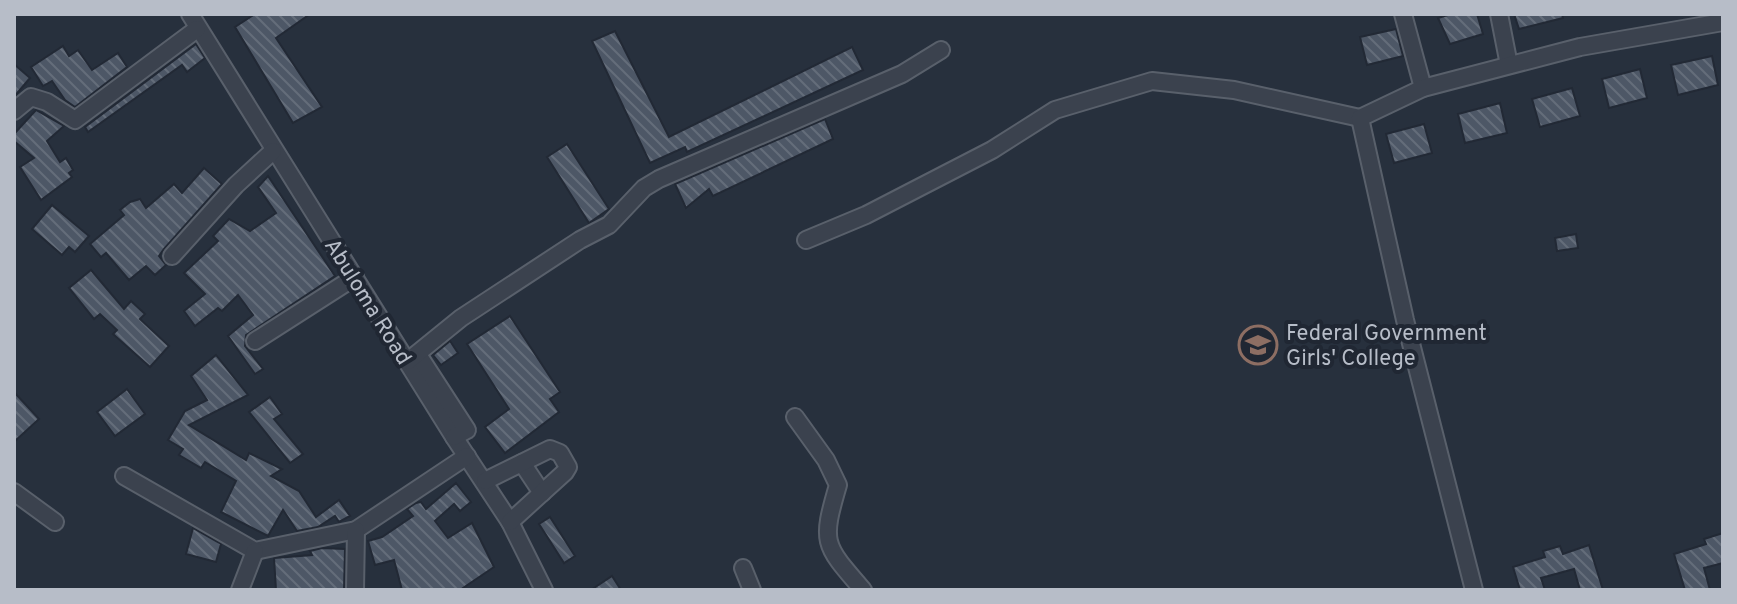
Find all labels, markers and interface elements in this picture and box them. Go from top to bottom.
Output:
street label: Abuloma Road [317,234,416,371]
place label: Federal Government Girls' College [1286,321,1487,373]
school or university icon: Federal Government Girls' College [1237,324,1279,366]

